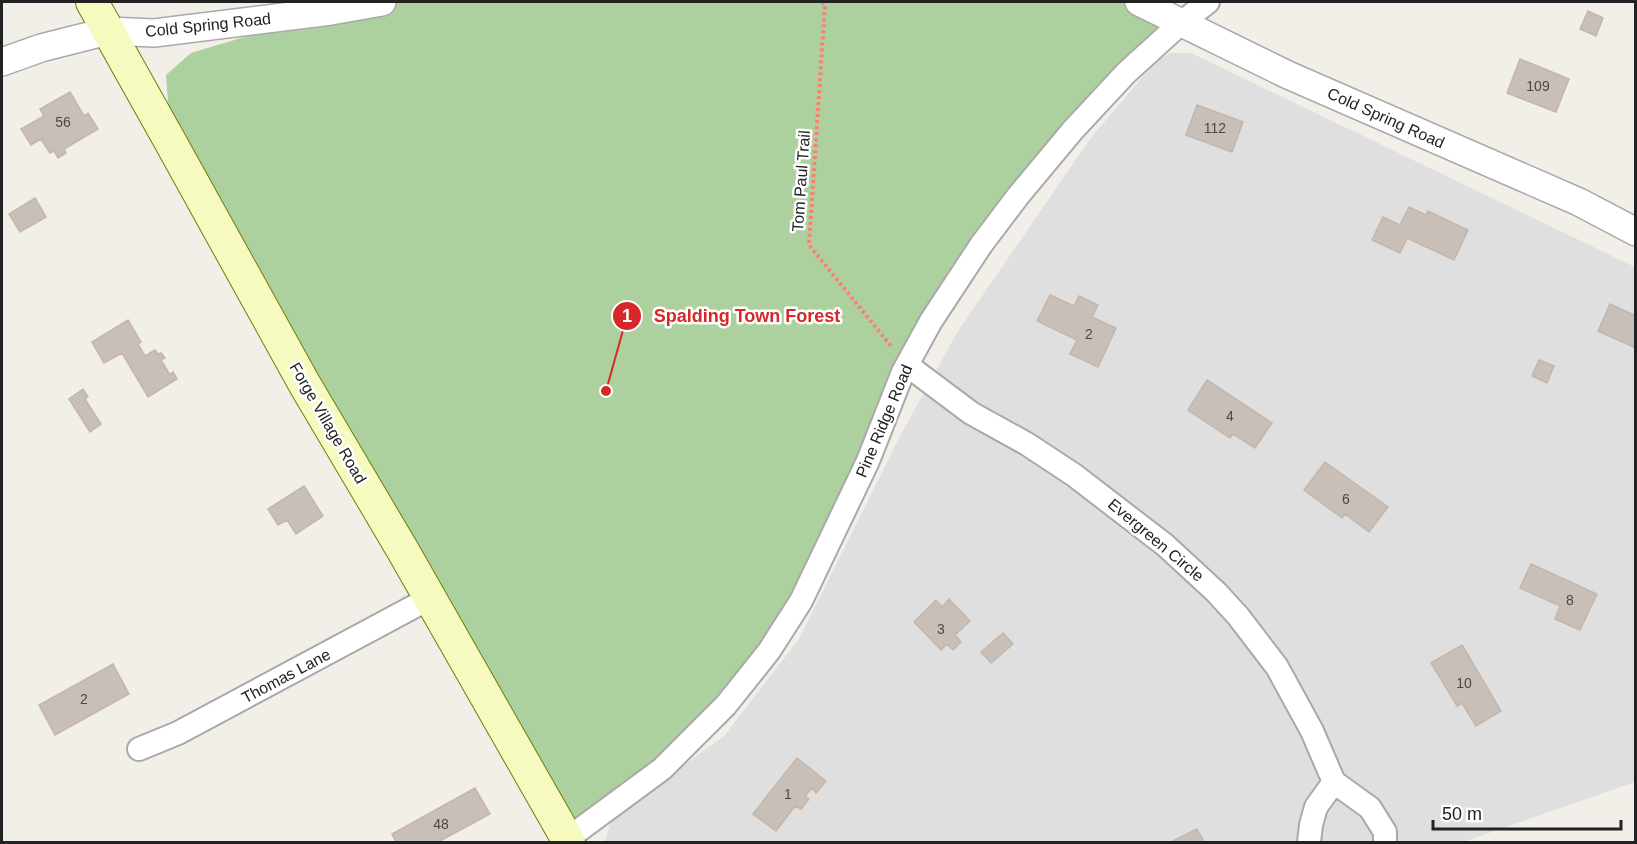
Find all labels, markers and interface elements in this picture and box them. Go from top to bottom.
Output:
street label: Cold Spring Road [144,10,272,40]
house number: 109 [1526,78,1550,94]
street label: Cold Spring Road [1325,85,1447,151]
house number: 56 [55,114,71,130]
house number: 112 [1204,120,1226,136]
street label: Tom Paul Trail [789,130,813,232]
callout: Spalding Town Forest [612,298,852,334]
text: 1 [622,306,632,326]
text: Spalding Town Forest [654,306,840,326]
house number: 2 [1085,326,1093,342]
street label: Forge Village Road [286,360,370,486]
street label: Pine Ridge Road [853,362,915,480]
house number: 4 [1226,408,1234,424]
house number: 6 [1342,491,1350,507]
street label: Evergreen Circle [1105,495,1207,585]
house number: 8 [1566,592,1574,608]
house number: 3 [937,621,945,637]
street label: Thomas Lane [239,645,333,706]
house number: 10 [1456,675,1472,691]
house number: 2 [80,691,88,707]
house number: 1 [784,786,792,802]
scale bar [1433,793,1620,831]
text: 50 m [1442,804,1482,824]
house number: 48 [433,816,449,832]

